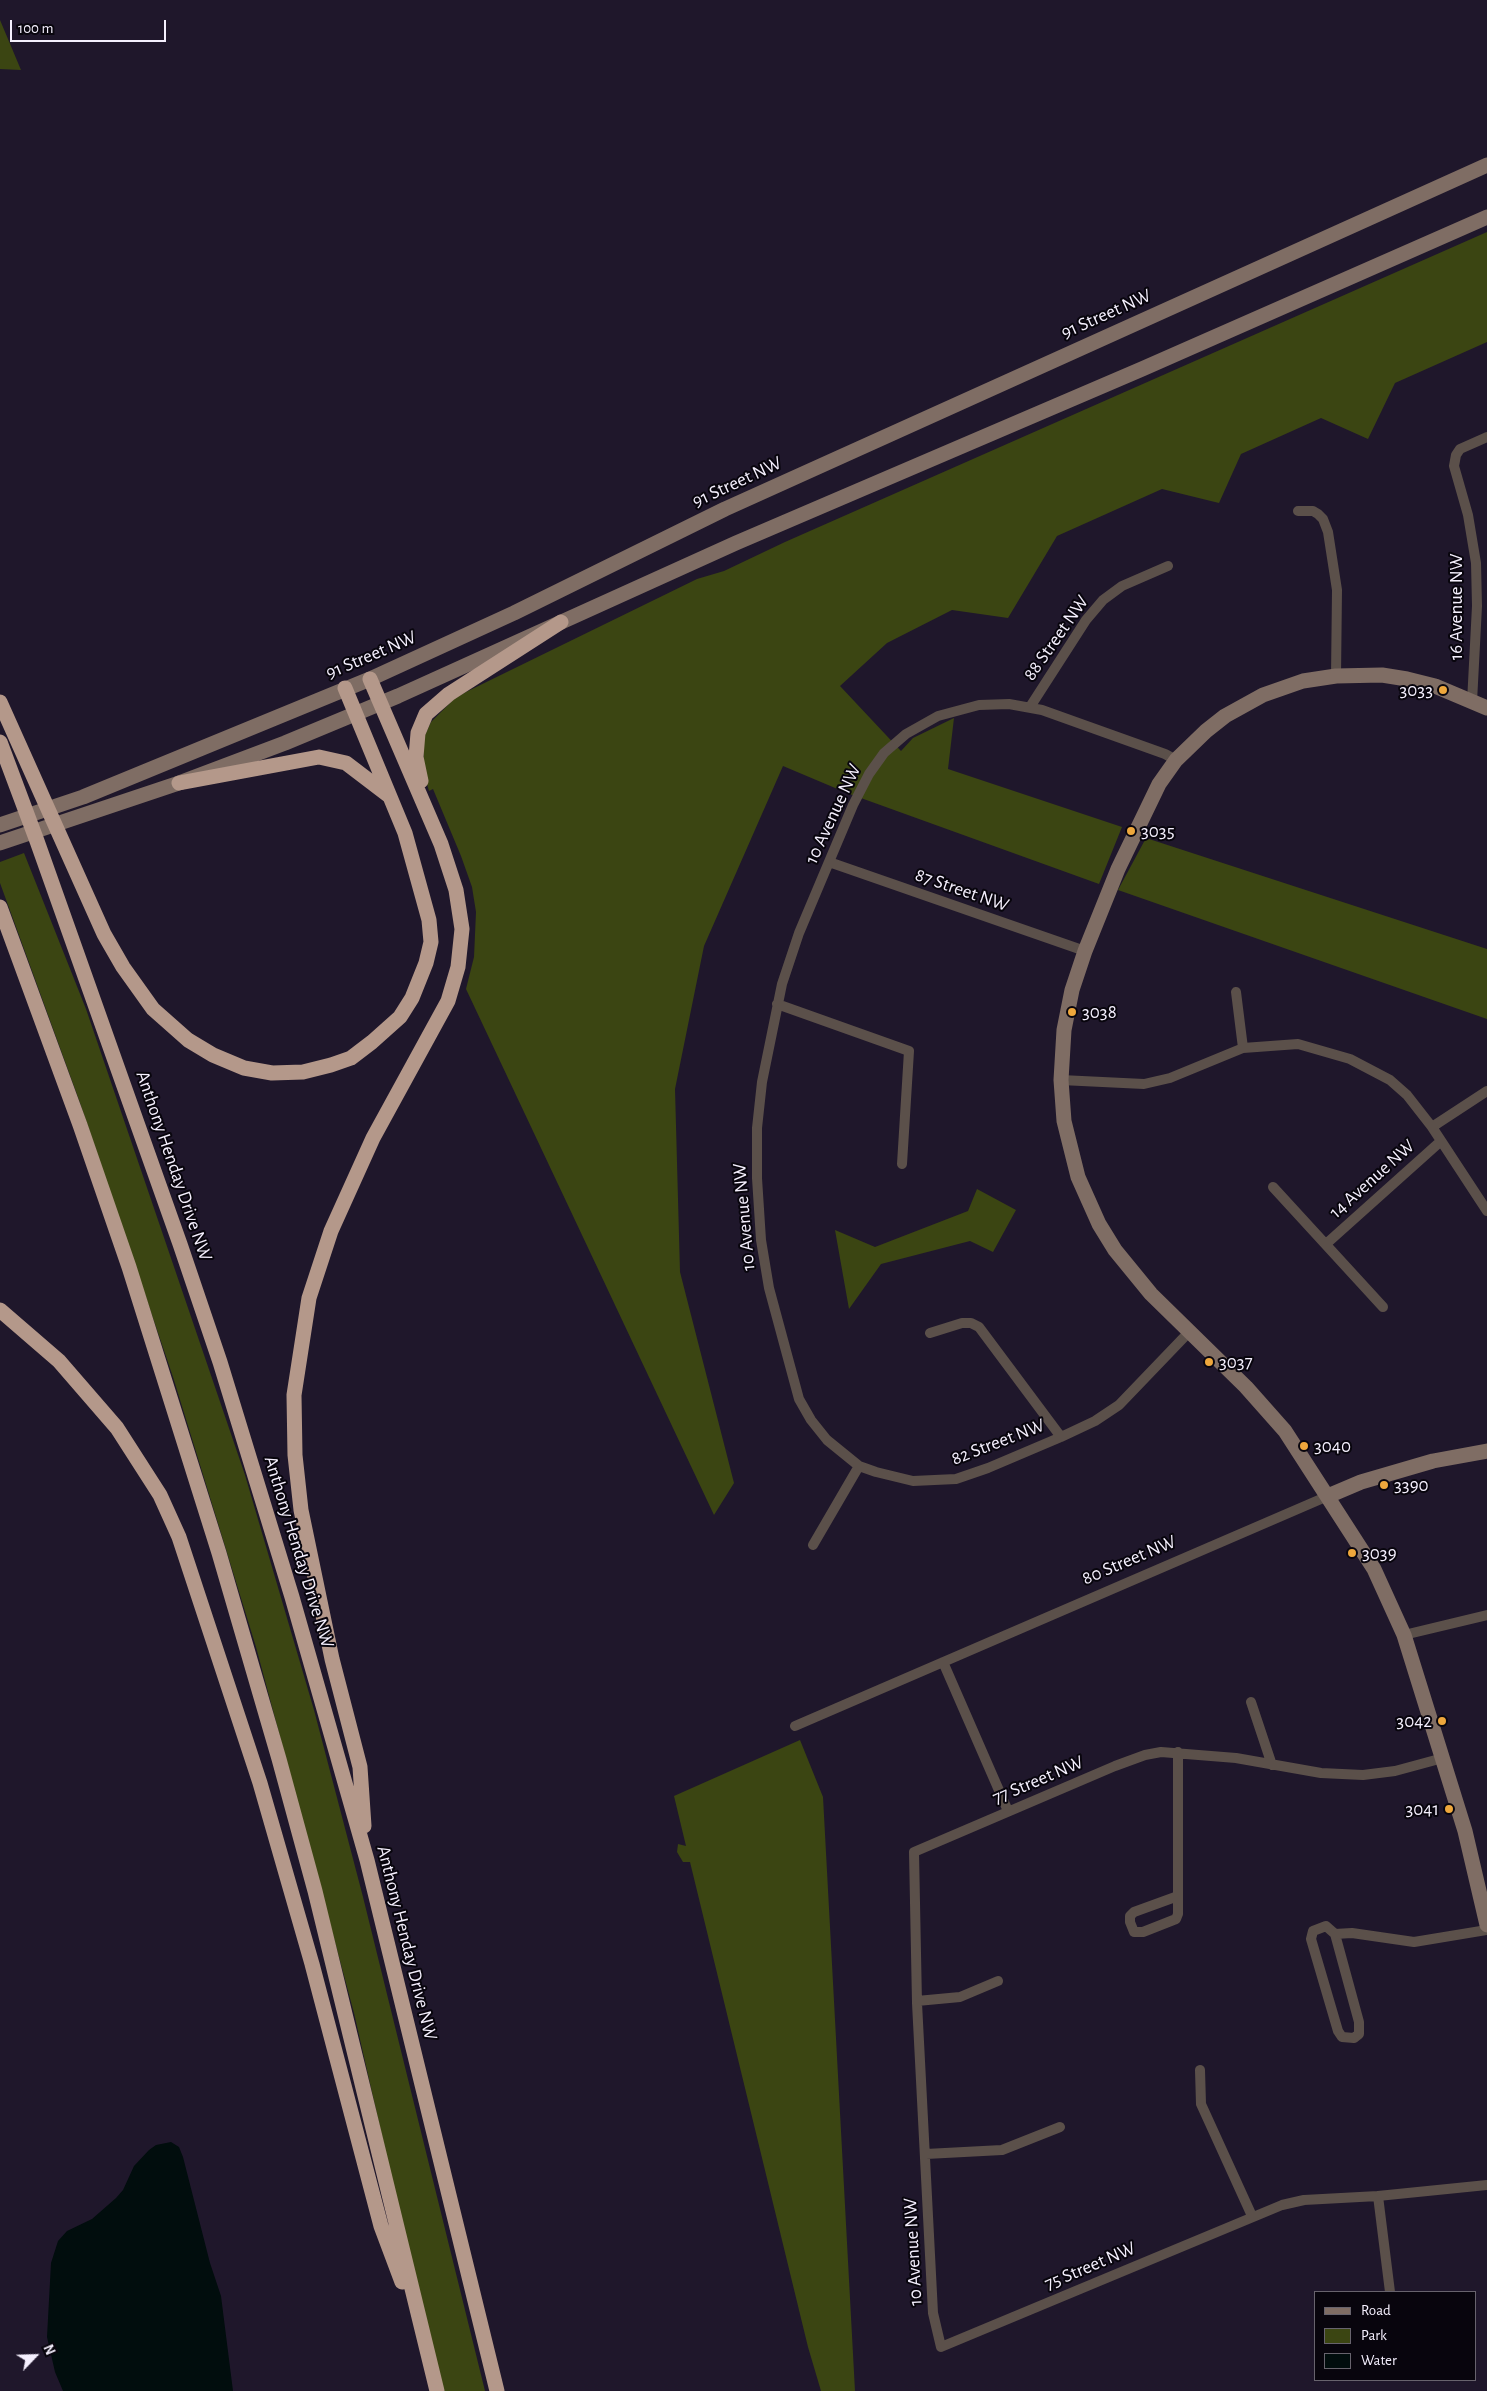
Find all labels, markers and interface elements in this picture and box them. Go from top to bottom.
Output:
scale bar [12,10,169,42]
text: 100 m [18,21,53,36]
street label: 91 Street NW [1057,284,1155,344]
street label: 91 Street NW [689,451,785,513]
street label: 16 Avenue NW [1445,554,1467,660]
street label: 88 Street NW [1018,591,1094,685]
street label: 91 Street NW [322,626,420,684]
place label: 3033 [1399,679,1433,701]
marker: 3033 [1437,684,1449,696]
street label: 10 Avenue NW [800,760,866,868]
place label: 3035 [1141,820,1175,842]
marker: 3035 [1125,825,1137,837]
street label: 87 Street NW [912,863,1012,917]
place label: 3038 [1082,1001,1117,1023]
marker: 3038 [1066,1006,1078,1018]
street label: Anthony Henday Drive NW [131,1068,217,1264]
street label: 14 Avenue NW [1325,1135,1419,1223]
street label: 10 Avenue NW [728,1162,760,1272]
place label: 3037 [1219,1351,1253,1373]
marker: 3037 [1203,1356,1215,1368]
street label: 82 Street NW [948,1414,1048,1470]
place label: 3040 [1314,1435,1351,1457]
marker: 3040 [1298,1440,1310,1452]
street label: Anthony Henday Drive NW [259,1453,339,1651]
place label: 3390 [1394,1474,1429,1496]
marker: 3390 [1378,1479,1390,1491]
street label: 80 Street NW [1079,1530,1179,1590]
place label: 3039 [1362,1542,1397,1564]
marker: 3039 [1346,1547,1358,1559]
place label: 3042 [1396,1710,1432,1732]
marker: 3042 [1436,1715,1448,1727]
street label: 77 Street NW [989,1751,1087,1809]
place label: 3041 [1405,1798,1439,1820]
marker: 3041 [1443,1803,1455,1815]
street label: Anthony Henday Drive NW [372,1843,442,2043]
street label: 10 Avenue NW [899,2198,927,2306]
street label: 75 Street NW [1041,2237,1139,2295]
legend [1314,2291,1477,2381]
text: Road [1361,2303,1391,2318]
text: Park [1361,2328,1387,2343]
north arrow [10,2331,60,2381]
text: N [40,2343,57,2357]
text: Water [1361,2353,1397,2368]

